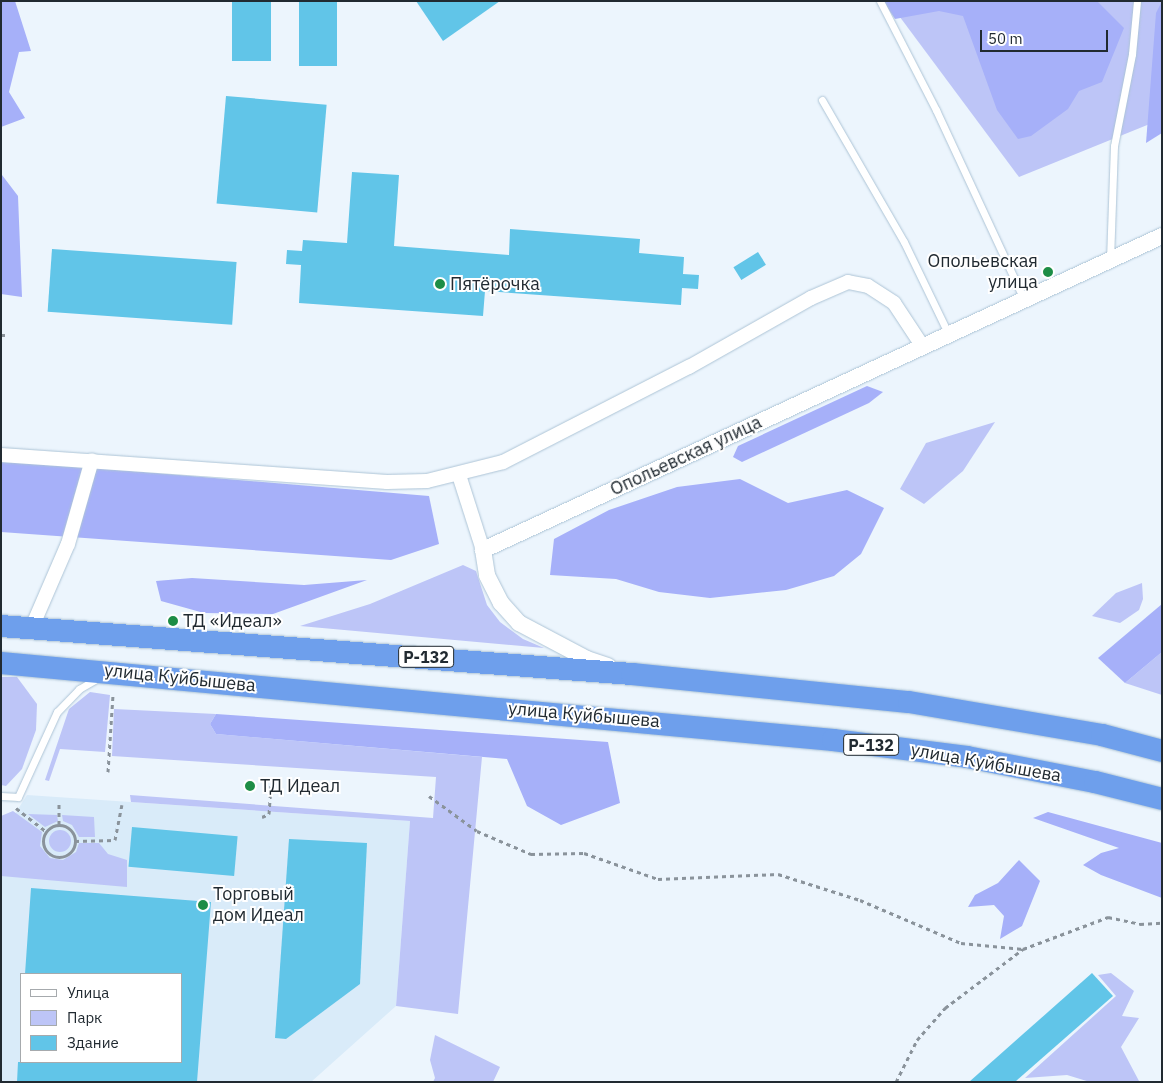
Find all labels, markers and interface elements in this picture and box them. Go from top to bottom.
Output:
scale bar [983,20,1110,52]
text: 50 m [988,29,1023,48]
place label: Опольевская улица [927,251,1038,294]
marker: Опольевская улица [1042,266,1054,278]
place label: Пятёрочка [450,273,540,295]
marker: Пятёрочка [434,278,446,290]
street label: Опольевская улица [607,411,765,501]
place label: ТД «Идеал» [183,610,282,632]
marker: ТД «Идеал» [167,615,179,627]
road number: Р-132 [397,644,455,670]
street label: улица Куйбышева [103,659,257,697]
street label: улица Куйбышева [507,698,661,732]
road number: Р-132 [842,732,900,758]
street label: улица Куйбышева [909,739,1063,787]
place label: ТД Идеал [260,775,340,797]
marker: ТД Идеал [244,780,256,792]
place label: Торговый дом Идеал [213,884,304,926]
marker: Торговый дом Идеал [197,899,209,911]
legend [20,973,182,1063]
text: Улица [67,983,109,1002]
text: Парк [67,1008,102,1027]
text: Здание [67,1033,119,1052]

